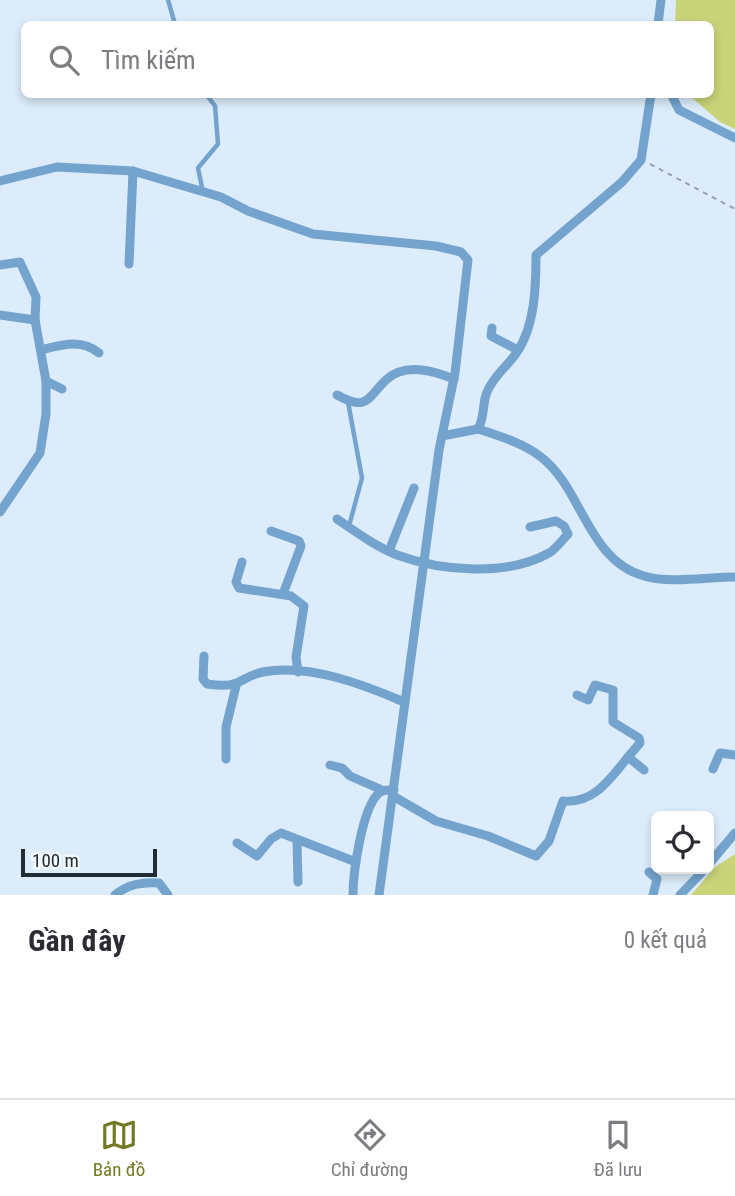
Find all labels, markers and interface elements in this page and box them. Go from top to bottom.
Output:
search box [21,21,714,98]
icon: search [45,41,83,79]
text: Tìm kiếm [101,45,196,75]
map controls [651,811,714,874]
button: locate [651,811,714,874]
scale bar [21,846,158,878]
text: 100 m [32,849,79,872]
text: Gần đây [28,923,126,958]
text: 0 kết quả [624,927,707,954]
tab: Bản đồ [93,1116,145,1181]
tab: Chỉ đường [331,1116,408,1181]
tab: Đã lưu [594,1116,642,1181]

